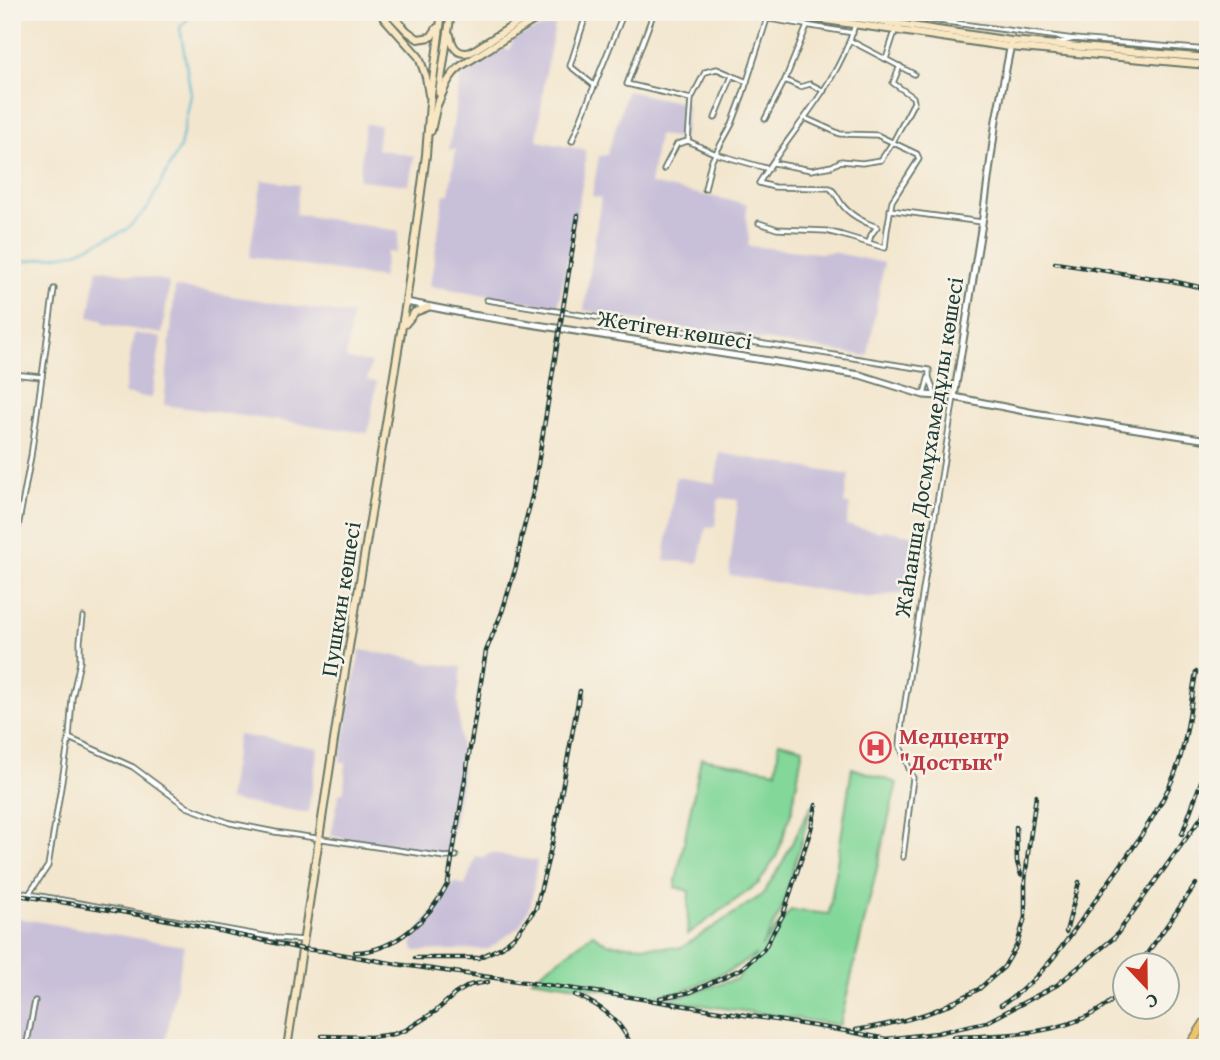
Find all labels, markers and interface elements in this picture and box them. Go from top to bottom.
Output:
street label: Жаһанша Досмұхамедұлы көшесі [885,274,971,621]
street label: Жетіген көшесі [594,300,755,358]
street label: Пушкин көшесі [311,519,369,679]
place label: Медцентр "Достык" [899,719,1009,778]
hospital icon: Медцентр "Достык" [859,731,893,765]
north arrow [1112,951,1182,1021]
text: С [1142,987,1163,1017]

